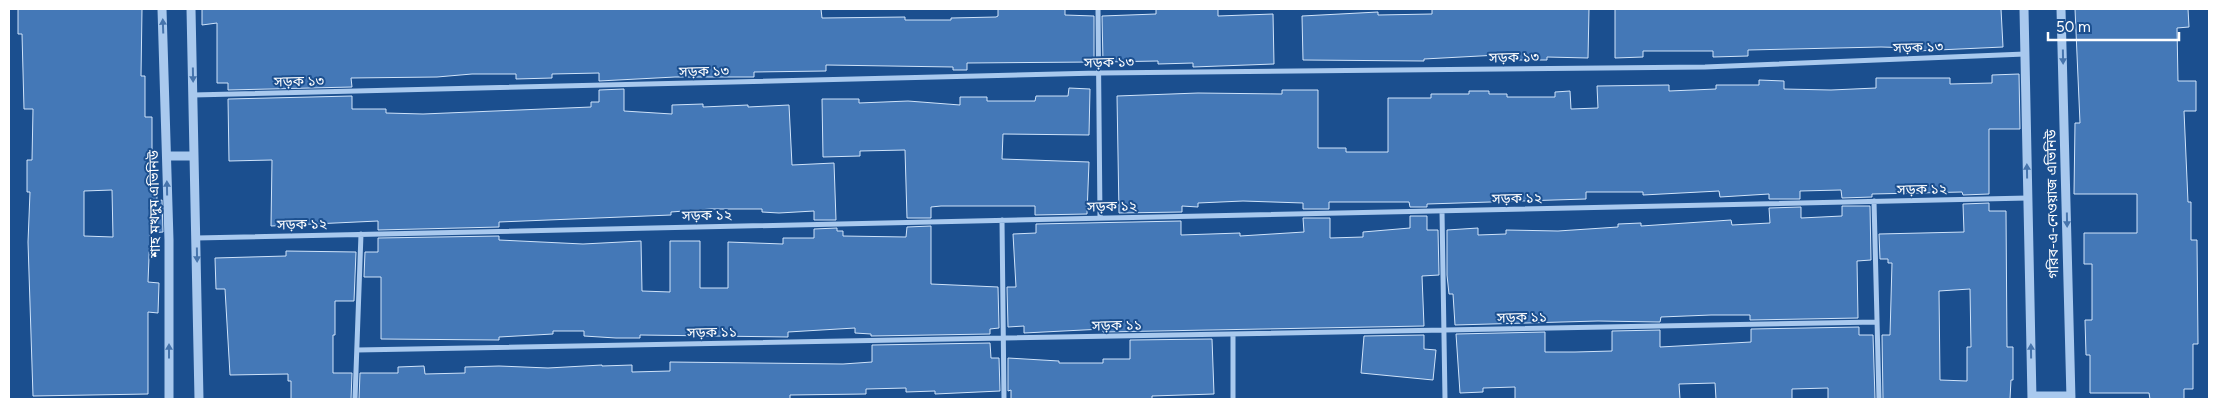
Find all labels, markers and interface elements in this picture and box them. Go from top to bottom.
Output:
scale bar [2048,10,2179,42]
one-way arrow [158,17,166,33]
text: 50 m [2056,18,2091,36]
street label: সড়ক ১৩ [1892,38,1943,57]
street label: সড়ক ১৩ [1488,49,1539,66]
one-way arrow [2059,50,2067,66]
street label: সড়ক ১৩ [1083,54,1134,71]
street label: সড়ক ১৩ [678,63,729,80]
one-way arrow [189,67,197,83]
street label: সড়ক ১৩ [273,73,324,90]
street label: গরিব-এ-নেওয়াজ এভিনিউ [2043,128,2062,279]
street label: শাহ মখদুম এভিনিউ [145,149,164,259]
one-way arrow [2023,162,2031,178]
one-way arrow [163,180,171,196]
street label: সড়ক ১২ [1896,181,1948,198]
street label: সড়ক ১২ [1491,190,1543,207]
street label: সড়ক ১২ [1086,198,1138,215]
street label: সড়ক ১২ [681,207,733,224]
one-way arrow [2063,212,2071,228]
street label: সড়ক ১২ [276,216,328,233]
one-way arrow [193,247,201,263]
street label: সড়ক ১১ [1496,309,1547,326]
street label: সড়ক ১১ [1091,317,1142,334]
street label: সড়ক ১১ [686,324,737,341]
one-way arrow [165,342,173,358]
one-way arrow [2027,342,2035,358]

